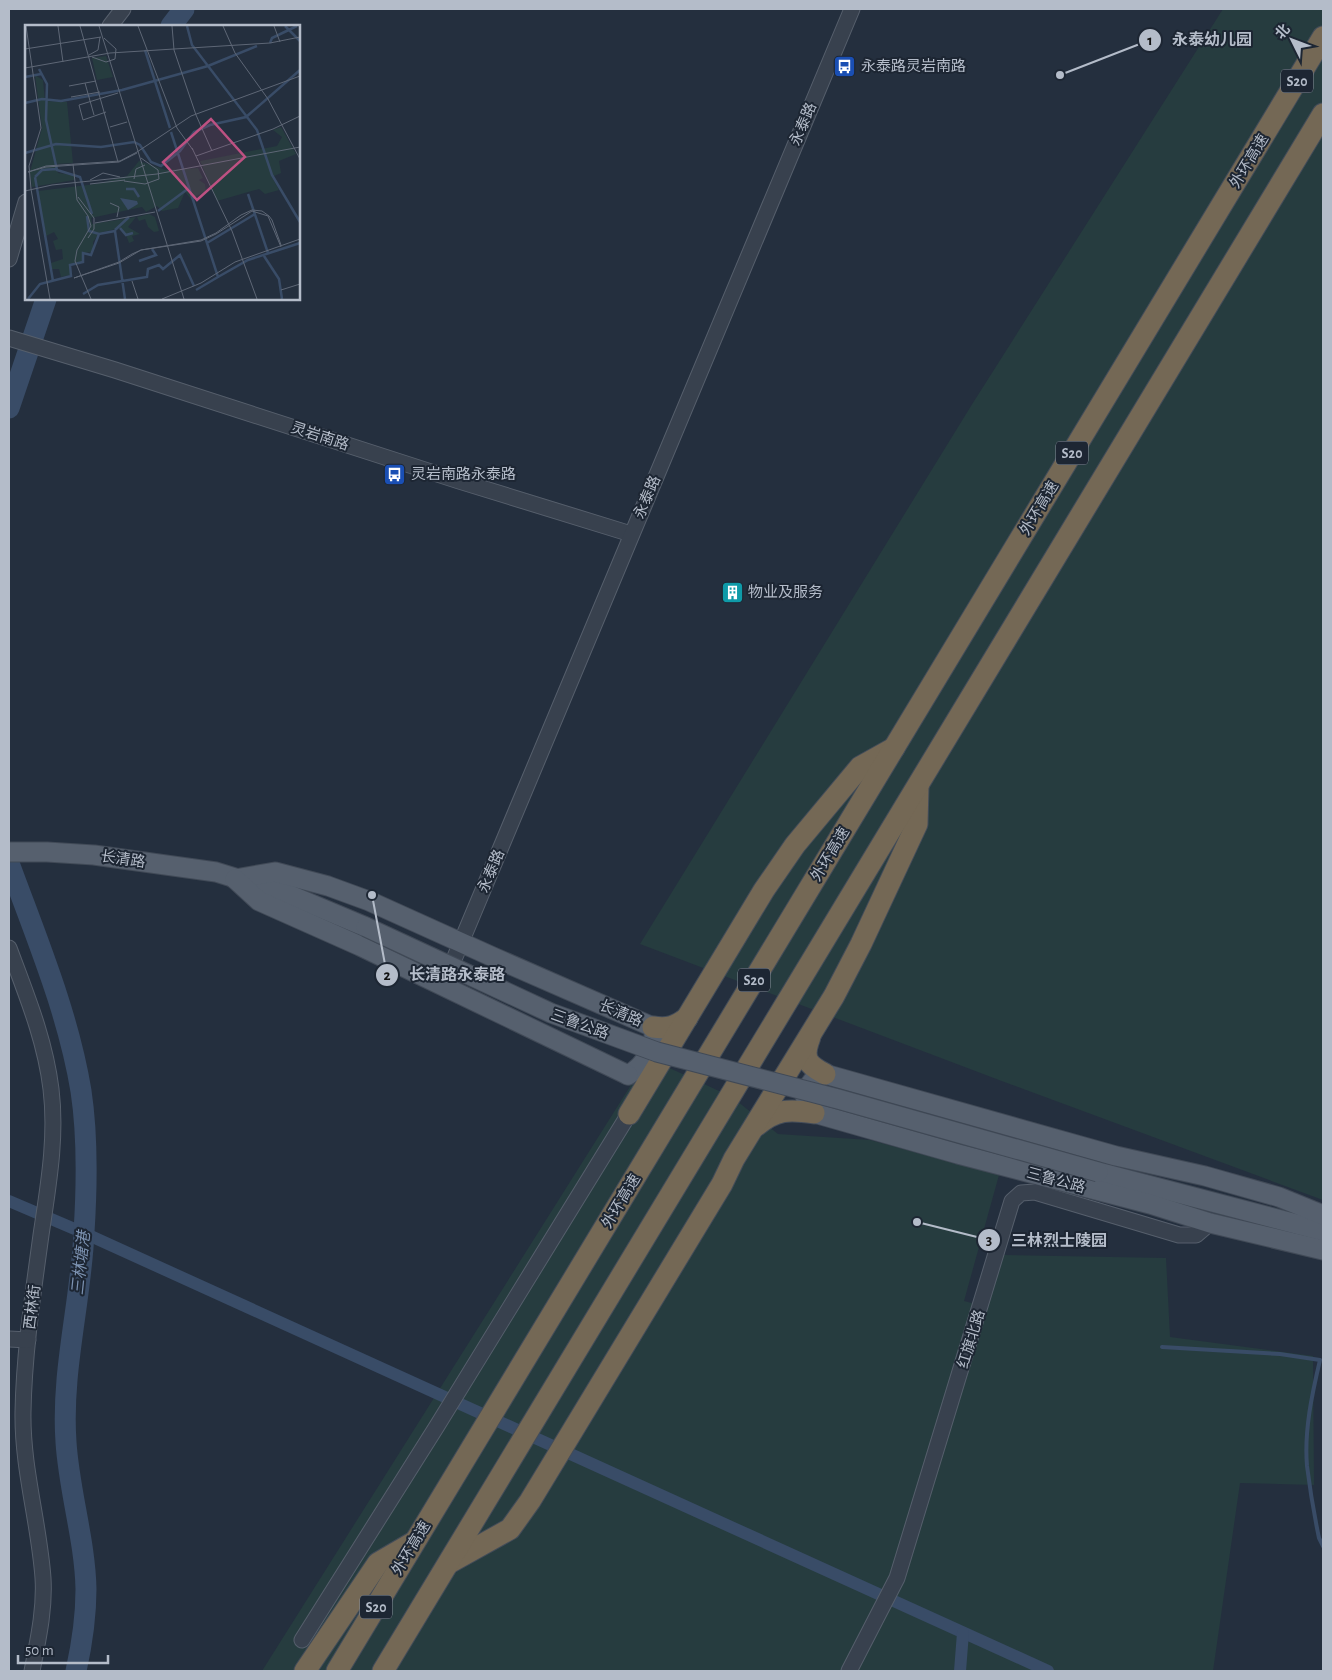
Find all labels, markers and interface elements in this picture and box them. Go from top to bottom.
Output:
north arrow [1267,15,1317,65]
text: 北 [1272,21,1293,42]
callout: 永泰幼儿园 [1137,24,1262,55]
inset map [25,25,300,300]
text: 永泰幼儿园 [1172,30,1252,48]
text: 1 [1147,33,1153,48]
bus stop icon: 永泰路灵岩南路 [833,54,857,78]
place label: 永泰路灵岩南路 [861,58,966,74]
road number: S20 [1281,70,1313,92]
street label: 永泰路 [787,100,819,148]
street label: 外环高速 [1227,131,1271,191]
street label: 灵岩南路 [289,419,351,453]
road number: S20 [1056,442,1088,464]
bus stop icon: 灵岩南路永泰路 [383,462,407,486]
place label: 灵岩南路永泰路 [411,466,516,482]
street label: 永泰路 [631,473,663,521]
street label: 外环高速 [1017,478,1061,538]
building icon: 物业及服务 [720,580,744,604]
place label: 物业及服务 [748,584,823,600]
street label: 外环高速 [808,824,852,884]
street label: 永泰路 [475,847,507,895]
street label: 长清路 [100,848,146,870]
callout: 长清路永泰路 [374,959,515,990]
text: 长清路永泰路 [409,966,505,983]
text: 2 [383,968,391,983]
road number: S20 [738,968,770,992]
street label: 长清路 [597,997,645,1029]
street label: 三鲁公路 [549,1006,611,1042]
street label: 三鲁公路 [1025,1165,1087,1195]
street label: 外环高速 [599,1171,643,1231]
callout: 三林烈士陵园 [976,1224,1117,1255]
water label: 三林塘港 [69,1228,93,1296]
text: 三林烈士陵园 [1011,1232,1107,1249]
text: 3 [986,1233,992,1248]
street label: 西林街 [21,1284,43,1330]
street label: 红旗北路 [954,1308,987,1370]
street label: 外环高速 [389,1518,433,1578]
road number: S20 [360,1595,392,1618]
scale bar [18,1632,108,1664]
text: 50 m [25,1643,54,1658]

